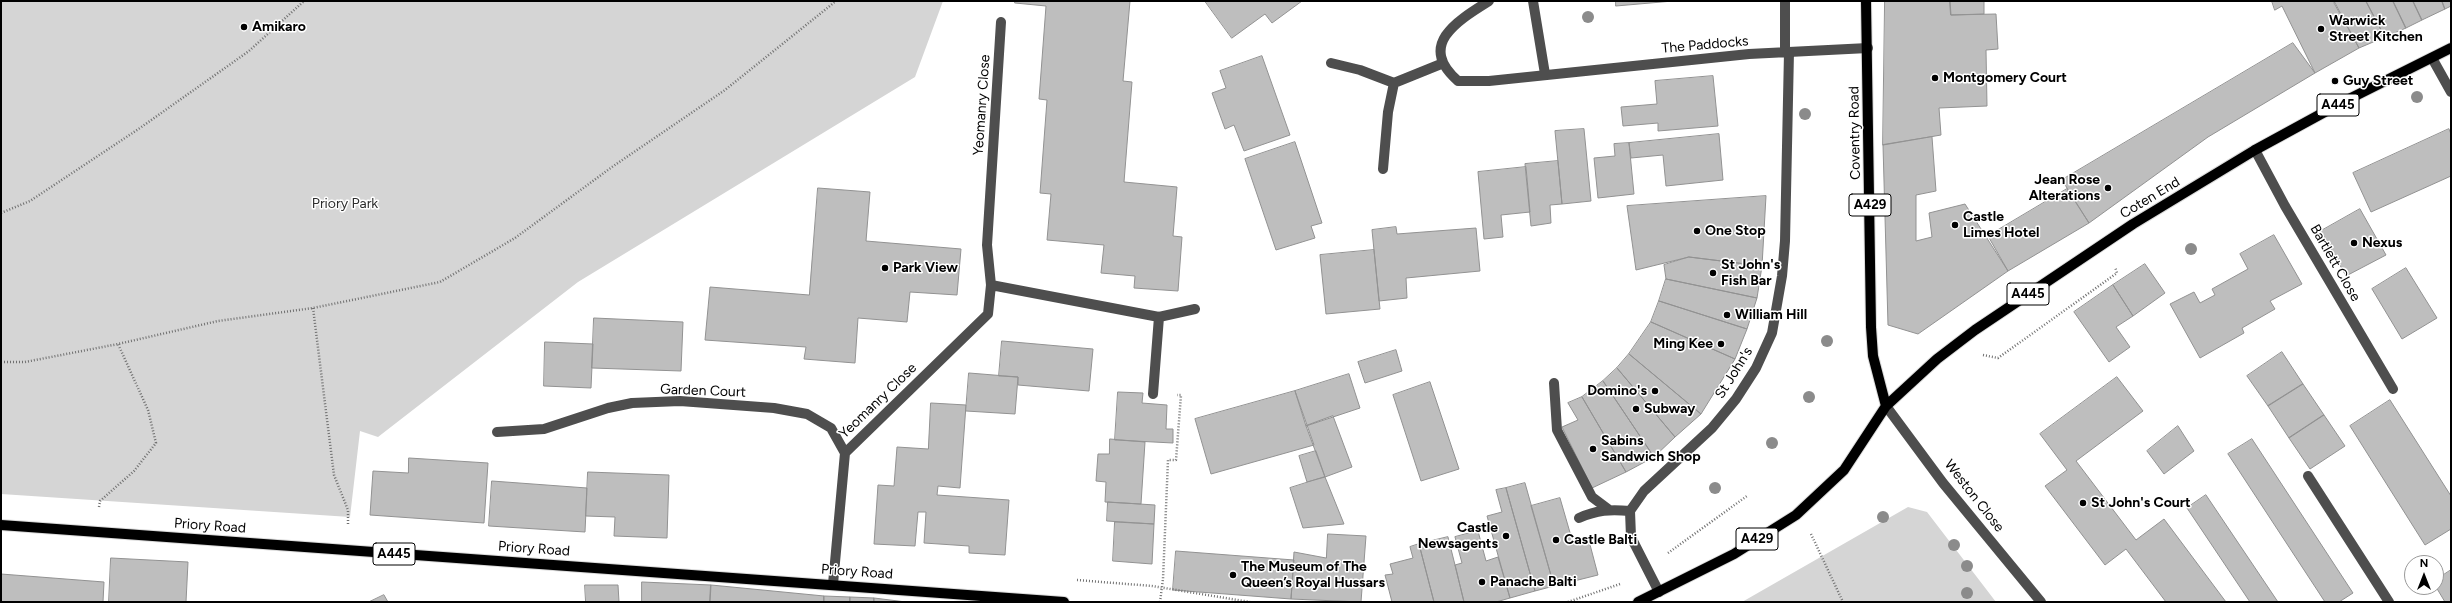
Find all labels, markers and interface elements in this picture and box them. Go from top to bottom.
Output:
place label: Warwick Street Kitchen [2329,13,2423,46]
place label: Amikaro [252,19,306,35]
marker: Amikaro [239,22,249,32]
marker: Warwick Street Kitchen [2316,24,2326,34]
street label: The Paddocks [1661,33,1749,57]
street label: Yeomanry Close [970,54,994,156]
place label: Montgomery Court [1943,70,2067,86]
marker: Montgomery Court [1930,73,1940,83]
place label: Guy Street [2343,73,2413,89]
marker: Guy Street [2330,76,2340,86]
street label: Coventry Road [1846,86,1864,180]
road number: A445 [2317,94,2359,116]
place label: Jean Rose Alterations [2029,172,2100,204]
street label: Coten End [2117,174,2183,222]
marker: Jean Rose Alterations [2103,183,2113,193]
road number: A429 [1849,194,1891,216]
park label: Priory Park [312,196,378,212]
place label: Castle Limes Hotel [1963,209,2039,242]
marker: Castle Limes Hotel [1950,220,1960,230]
street label: Bartlett Close [2306,222,2364,304]
place label: One Stop [1705,223,1766,239]
marker: One Stop [1692,226,1702,236]
place label: Nexus [2362,235,2402,251]
marker: Nexus [2349,238,2359,248]
place label: St John's Fish Bar [1721,257,1780,290]
place label: Park View [893,260,958,276]
marker: Park View [880,263,890,273]
marker: St John's Fish Bar [1708,268,1718,278]
road number: A445 [2007,283,2049,305]
place label: William Hill [1735,307,1807,323]
marker: William Hill [1722,310,1732,320]
place label: Ming Kee [1653,336,1713,352]
marker: Ming Kee [1716,339,1726,349]
street label: St John's [1712,344,1756,402]
street label: Yeomanry Close [836,360,920,442]
street label: Garden Court [660,381,746,401]
place label: Domino's [1587,383,1647,399]
marker: Domino's [1650,386,1660,396]
place label: Subway [1644,401,1695,417]
marker: Subway [1631,404,1641,414]
place label: Sabins Sandwich Shop [1601,433,1701,466]
marker: Sabins Sandwich Shop [1588,444,1598,454]
street label: Weston Close [1941,456,2007,536]
place label: St John's Court [2091,495,2191,511]
marker: St John's Court [2078,498,2088,508]
street label: Priory Road [174,515,246,537]
place label: Castle Newsagents [1418,520,1498,552]
road number: A429 [1736,528,1778,550]
marker: Castle Newsagents [1501,531,1511,541]
place label: Castle Balti [1564,532,1637,548]
marker: Castle Balti [1551,535,1561,545]
street label: Priory Road [498,538,570,560]
road number: A445 [373,543,415,565]
north arrow [2404,555,2444,595]
text: N [2420,557,2428,570]
place label: The Museum of The Queen’s Royal Hussars [1241,559,1385,592]
street label: Priory Road [821,561,893,583]
marker: The Museum of The Queen’s Royal Hussars [1228,570,1238,580]
place label: Panache Balti [1490,574,1577,590]
marker: Panache Balti [1477,577,1487,587]

